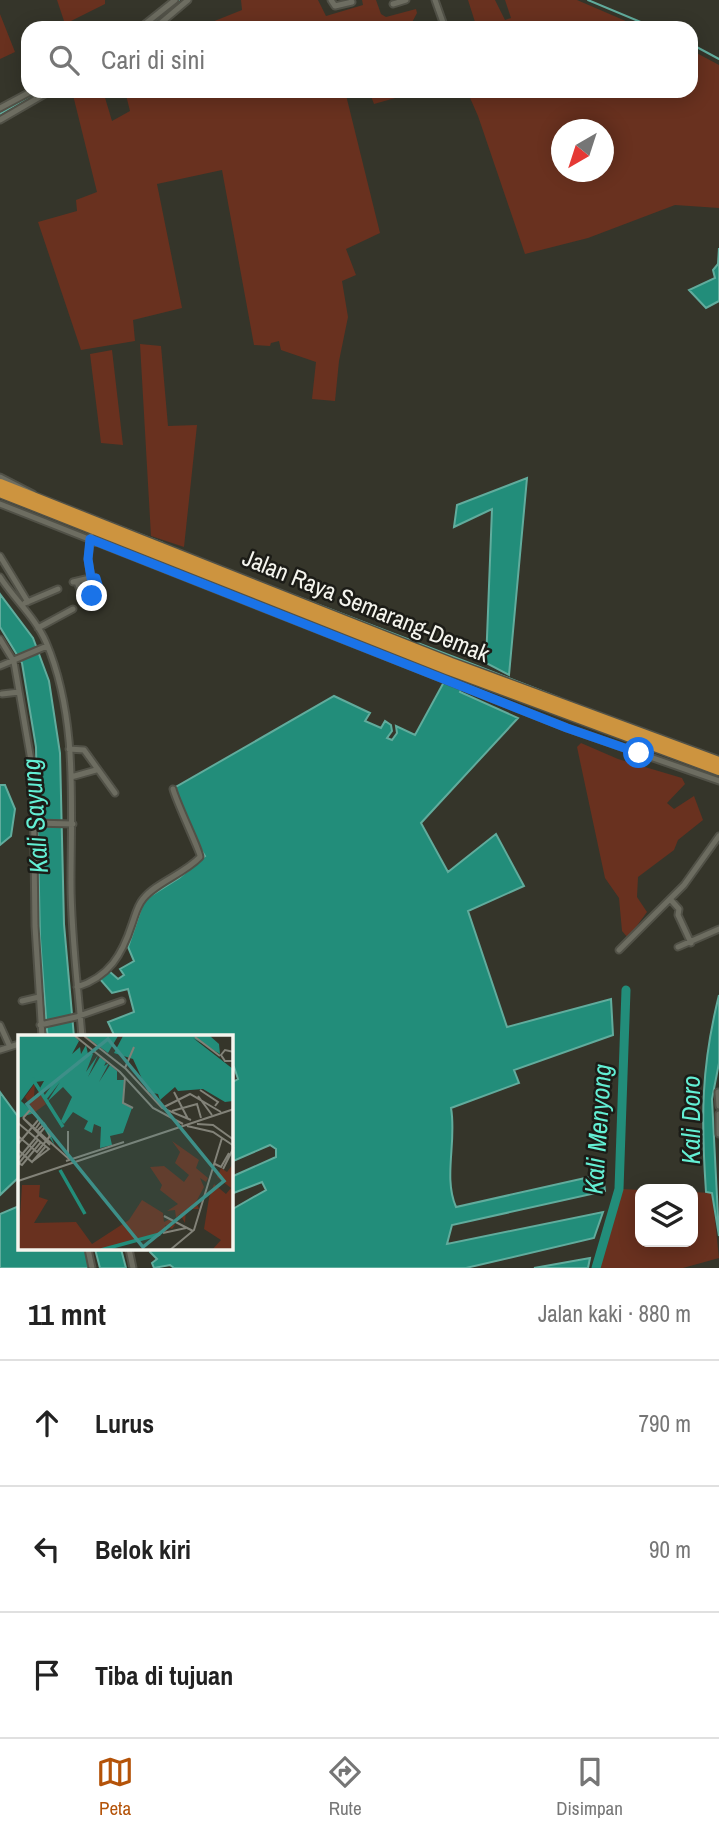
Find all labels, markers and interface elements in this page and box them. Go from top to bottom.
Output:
search box [21,21,698,98]
icon: search [45,41,83,79]
text: Cari di sini [101,42,205,77]
north arrow [551,119,614,182]
street label: Jalan Raya Semarang-Demak [238,541,495,669]
route end [76,580,107,611]
route start [623,737,654,768]
water label: Kali Sayung [13,757,56,875]
inset map [18,1035,233,1251]
water label: Kali Menyong [575,1063,620,1195]
water label: Kali Doro [673,1076,708,1164]
map controls [635,1184,698,1247]
button: layers [635,1184,698,1247]
text: 11 mnt [28,1294,106,1334]
text: Jalan kaki · 880 m [538,1298,691,1329]
icon: ahead [28,1404,66,1442]
text: Lurus [95,1406,154,1441]
text: 790 m [639,1408,691,1439]
icon: left [28,1530,66,1568]
text: Belok kiri [95,1532,191,1567]
text: 90 m [649,1534,691,1565]
icon: arrive [28,1656,66,1694]
text: Tiba di tujuan [95,1658,233,1693]
tab: Peta [96,1753,134,1821]
tab: Rute [326,1753,364,1821]
tab: Disimpan [556,1753,623,1821]

